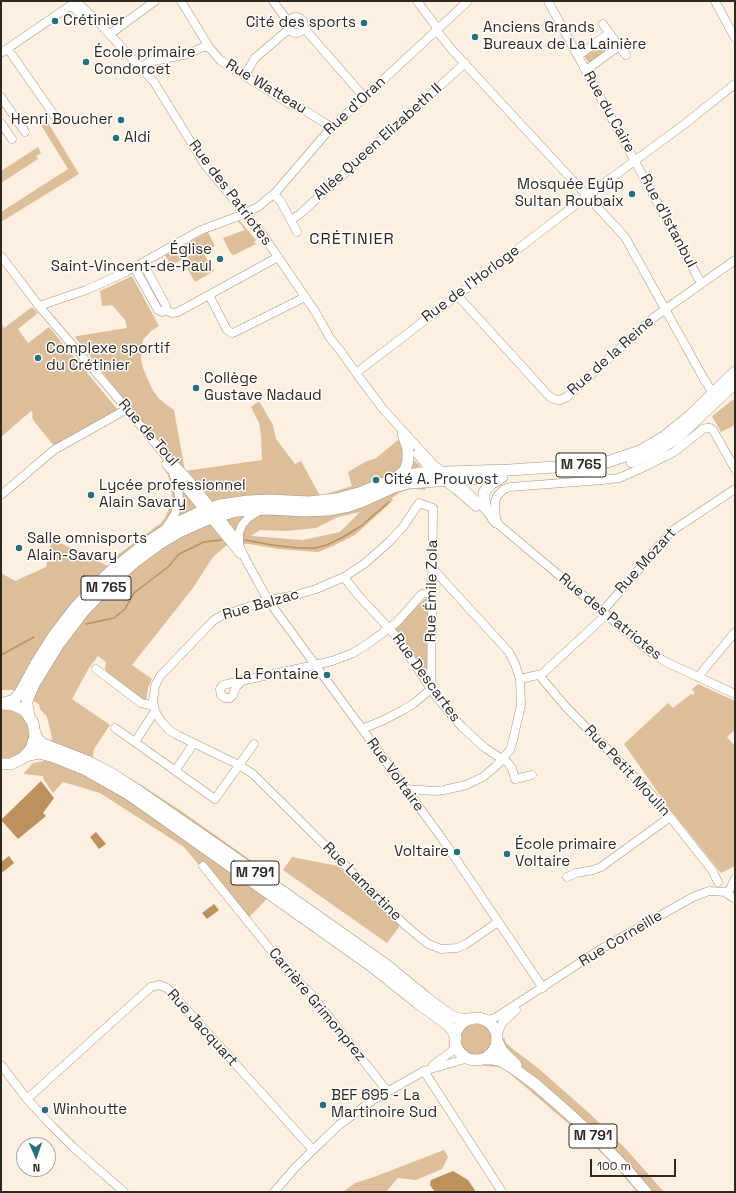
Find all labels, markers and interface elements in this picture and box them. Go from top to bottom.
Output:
place label: Crétinier [63,12,125,30]
place label: Cité des sports [246,14,356,32]
marker: Crétinier [50,16,60,26]
marker: Cité des sports [359,18,369,28]
place label: Anciens Grands Bureaux de La Lainière [483,19,646,54]
marker: Anciens Grands Bureaux de La Lainière [470,32,480,42]
place label: École primaire Condorcet [94,44,196,79]
street label: Rue Watteau [222,56,310,118]
marker: École primaire Condorcet [81,57,91,67]
street label: Rue du Caire [579,68,639,156]
street label: Rue d'Oran [320,73,390,139]
street label: Allée Queen Elizabeth II [310,80,446,204]
place label: Henri Boucher [11,111,113,129]
marker: Henri Boucher [116,115,126,125]
place label: Aldi [124,129,150,147]
marker: Aldi [111,133,121,143]
street label: Rue des Patriotes [185,137,275,249]
street label: Rue d'Istanbul [636,171,700,271]
place label: Mosquée Eyüp Sultan Roubaix [515,176,624,211]
marker: Mosquée Eyüp Sultan Roubaix [627,189,637,199]
district label: CRÉTINIER [309,230,395,250]
place label: Église Saint-Vincent-de-Paul [51,241,212,276]
street label: Rue de l'Horloge [419,241,523,327]
marker: Église Saint-Vincent-de-Paul [215,254,225,264]
street label: Rue de la Reine [564,313,658,399]
place label: Complexe sportif du Crétinier [46,340,170,375]
marker: Complexe sportif du Crétinier [33,353,43,363]
place label: Collège Gustave Nadaud [204,370,322,405]
marker: Collège Gustave Nadaud [191,383,201,393]
street label: Rue de Toul [114,396,182,470]
road number: M 765 [556,453,606,477]
place label: Cité A. Prouvost [384,471,498,489]
marker: Cité A. Prouvost [371,475,381,485]
place label: Lycée professionnel Alain Savary [99,477,246,512]
marker: Lycée professionnel Alain Savary [86,490,96,500]
street label: Rue Mozart [612,524,680,598]
place label: Salle omnisports Alain-Savary [27,530,147,565]
street label: Rue Émile Zola [422,539,442,643]
marker: Salle omnisports Alain-Savary [14,543,24,553]
street label: Rue des Patriotes [555,570,665,664]
road number: M 765 [81,576,131,600]
street label: Rue Balzac [221,585,301,625]
street label: Rue Descartes [388,630,464,726]
place label: La Fontaine [235,666,319,684]
marker: La Fontaine [322,670,332,680]
street label: Rue Petit Moulin [580,722,674,820]
street label: Rue Voltaire [362,735,428,815]
place label: École primaire Voltaire [515,836,617,871]
street label: Rue Lamartine [319,839,405,925]
place label: Voltaire [394,843,449,861]
marker: Voltaire [452,847,462,857]
marker: École primaire Voltaire [502,849,512,859]
road number: M 791 [231,861,279,885]
street label: Rue Corneille [576,907,666,971]
street label: Carrière Grimonprez [264,945,370,1065]
street label: Rue Jacquart [163,986,241,1070]
place label: BEF 695 - La Martinoire Sud [331,1087,437,1122]
marker: BEF 695 - La Martinoire Sud [318,1100,328,1110]
place label: Winhoutte [53,1101,127,1119]
marker: Winhoutte [40,1105,50,1115]
road number: M 791 [569,1124,617,1148]
north arrow [16,1137,56,1177]
scale bar [592,1151,678,1177]
text: 100 m [597,1158,631,1174]
text: N [32,1161,40,1175]

